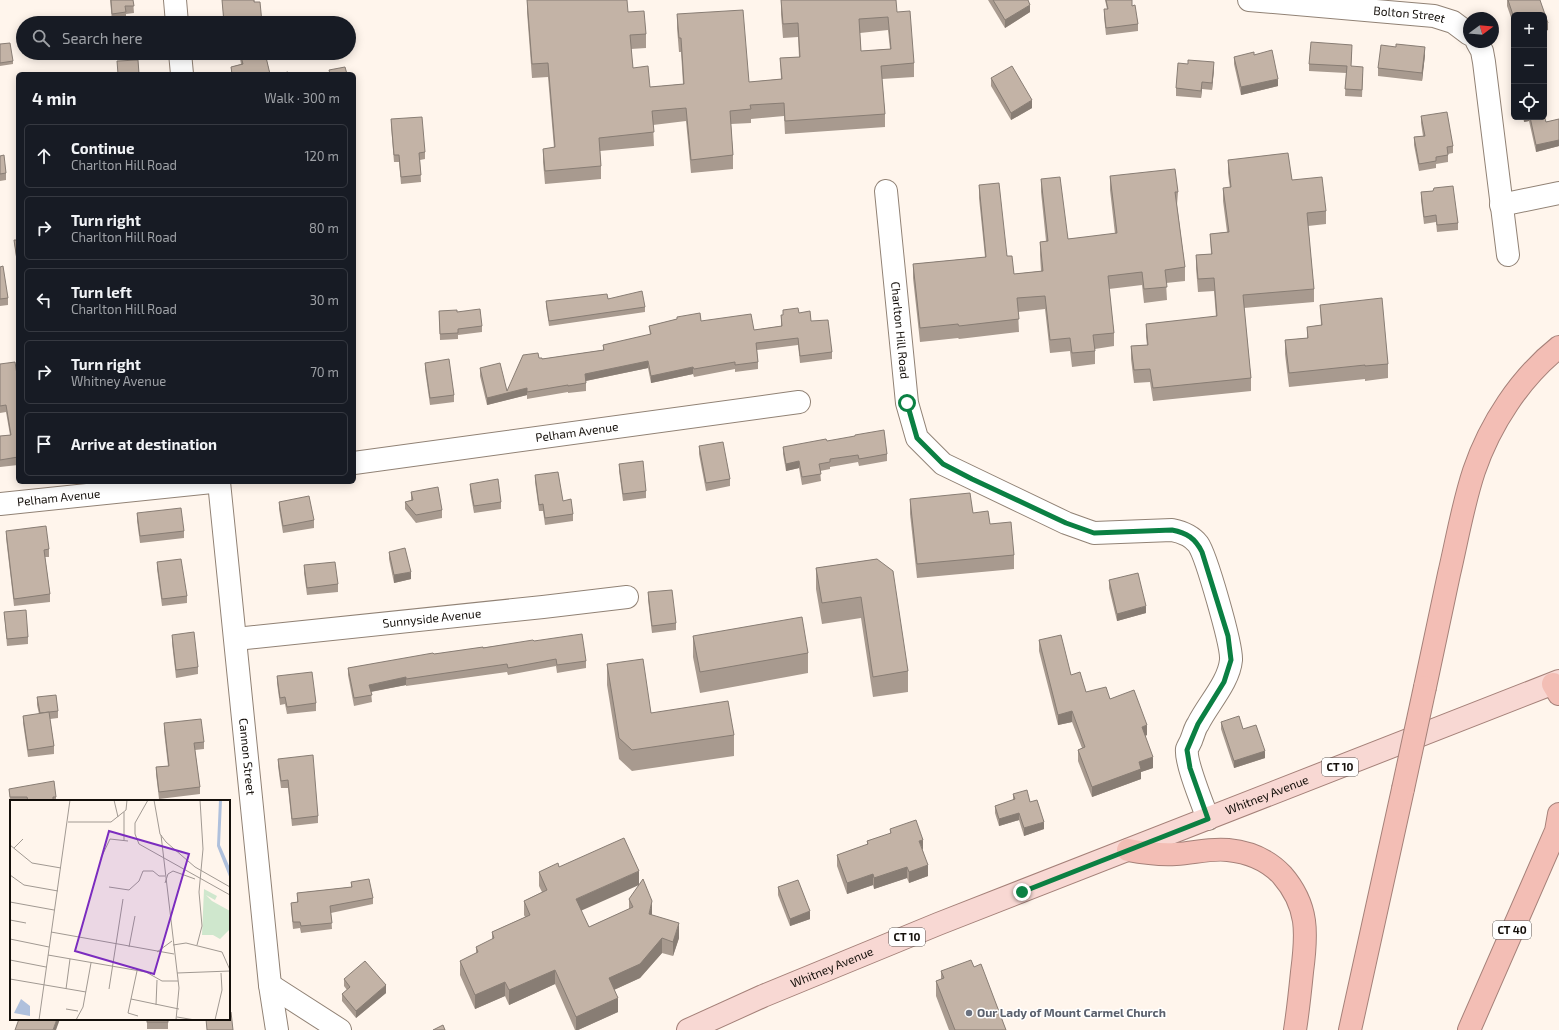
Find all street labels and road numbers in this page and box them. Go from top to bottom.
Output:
street label: Bolton Street [1373,3,1448,25]
street label: Charlton Hill Road [889,281,913,380]
street label: Pelham Avenue [534,419,619,444]
street label: Pelham Avenue [16,486,101,508]
street label: Sunnyside Avenue [382,605,482,630]
street label: Cannon Street [237,717,259,796]
road number: CT 10 [1322,758,1358,776]
street label: Whitney Avenue [1223,772,1310,817]
road number: CT 40 [1493,921,1531,939]
road number: CT 10 [889,928,925,946]
street label: Whitney Avenue [788,943,875,990]

